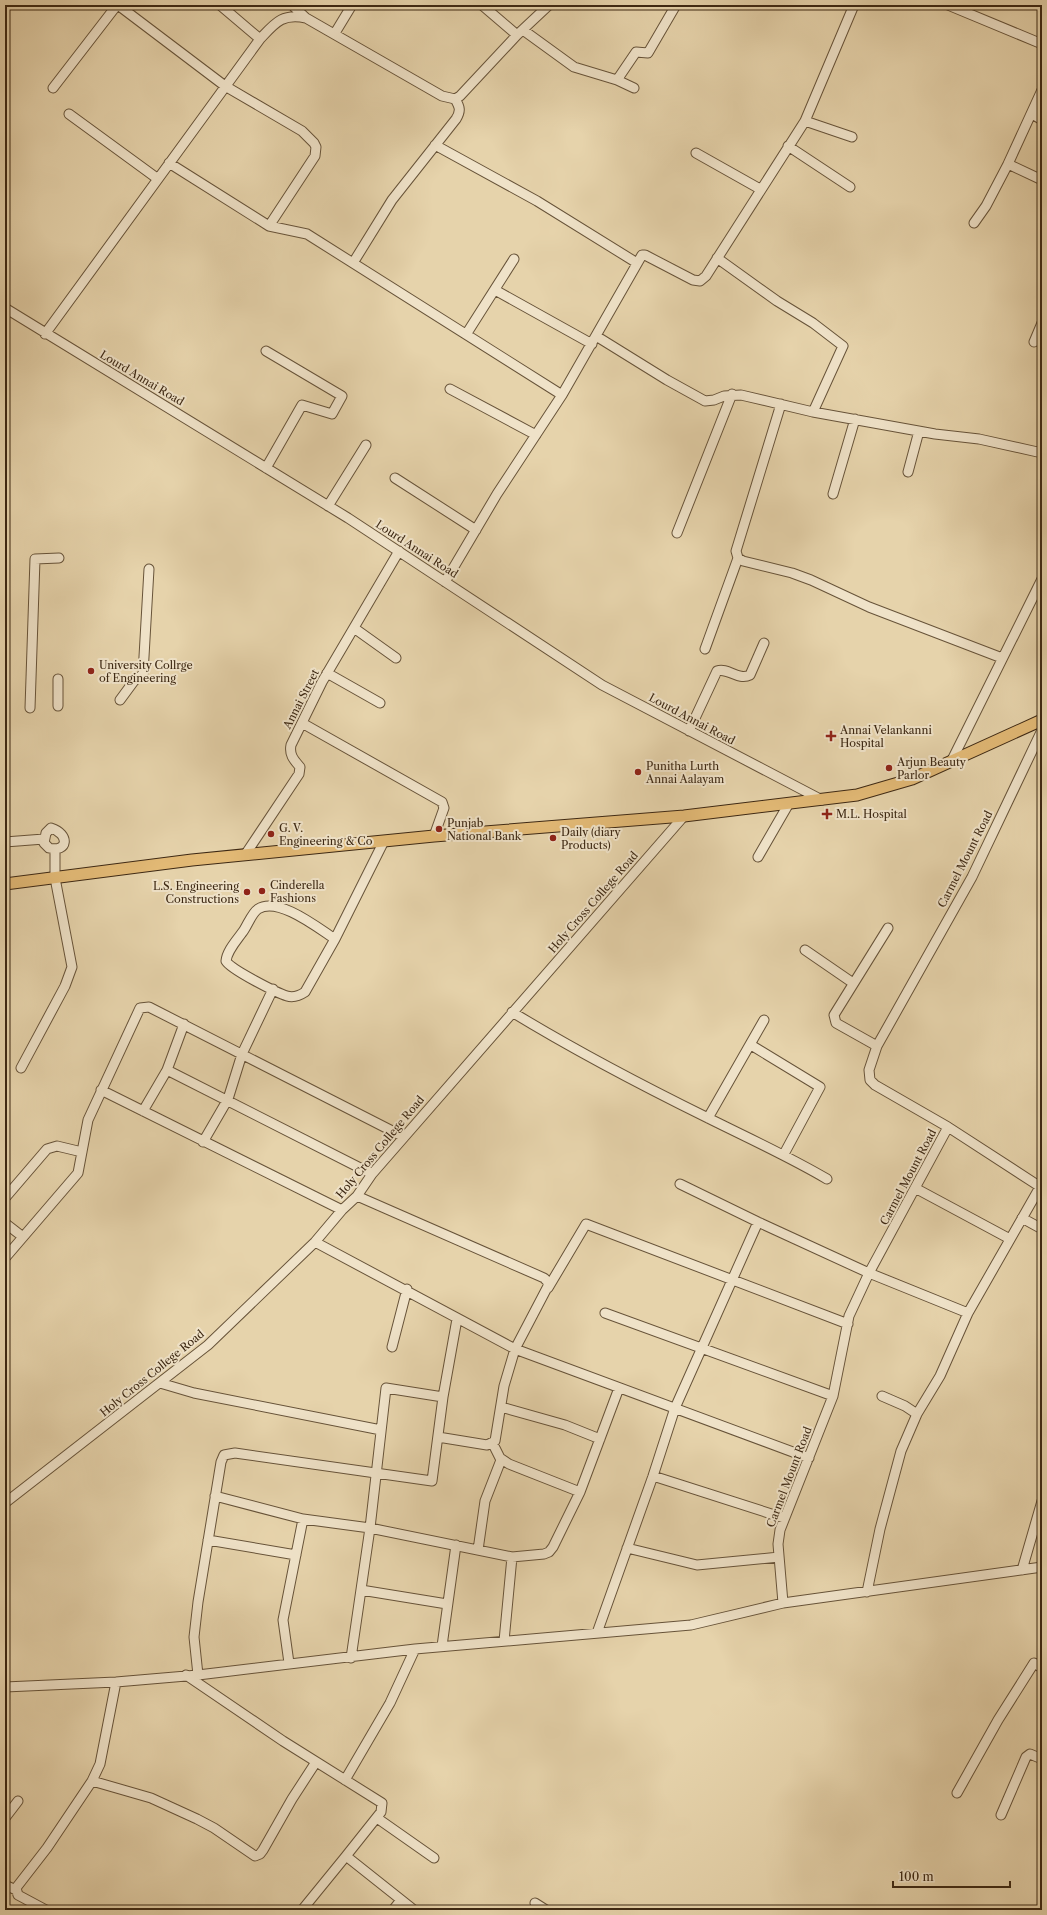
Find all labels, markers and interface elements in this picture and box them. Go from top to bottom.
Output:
street label: Lourd Annai Road [97,347,187,409]
street label: Lourd Annai Road [373,517,461,581]
place label: University Collrge of Engineering [99,658,193,685]
marker: University Collrge of Engineering [86,666,96,676]
street label: Annai Street [280,667,322,732]
street label: Lourd Annai Road [647,690,738,748]
place label: Annai Velankanni Hospital [839,723,932,750]
marker: Annai Velankanni Hospital [825,730,837,742]
place label: Arjun Beauty Parlor [896,755,967,782]
place label: Punitha Lurth Annai Aalayam [645,759,725,786]
marker: Arjun Beauty Parlor [884,763,894,773]
marker: Punitha Lurth Annai Aalayam [633,767,643,777]
place label: M.L. Hospital [836,807,908,821]
marker: M.L. Hospital [821,808,833,820]
street label: Carmel Mount Road [935,808,996,910]
place label: Punjab National Bank [447,816,522,843]
place label: G. V. Engineering & Co [279,821,373,848]
marker: Punjab National Bank [434,824,444,834]
place label: Daily (diary Products) [561,825,621,852]
marker: G. V. Engineering & Co [266,829,276,839]
marker: Daily (diary Products) [548,833,558,843]
street label: Holy Cross College Road [545,848,641,956]
place label: Cinderella Fashions [270,878,325,905]
place label: L.S. Engineering Constructions [153,879,239,906]
marker: Cinderella Fashions [257,886,267,896]
marker: L.S. Engineering Constructions [242,887,252,897]
street label: Holy Cross College Road [333,1092,427,1201]
street label: Carmel Mount Road [877,1126,939,1227]
street label: Holy Cross College Road [97,1326,207,1419]
street label: Carmel Mount Road [763,1424,815,1529]
scale bar [893,1863,1010,1889]
text: 100 m [899,1869,934,1884]

